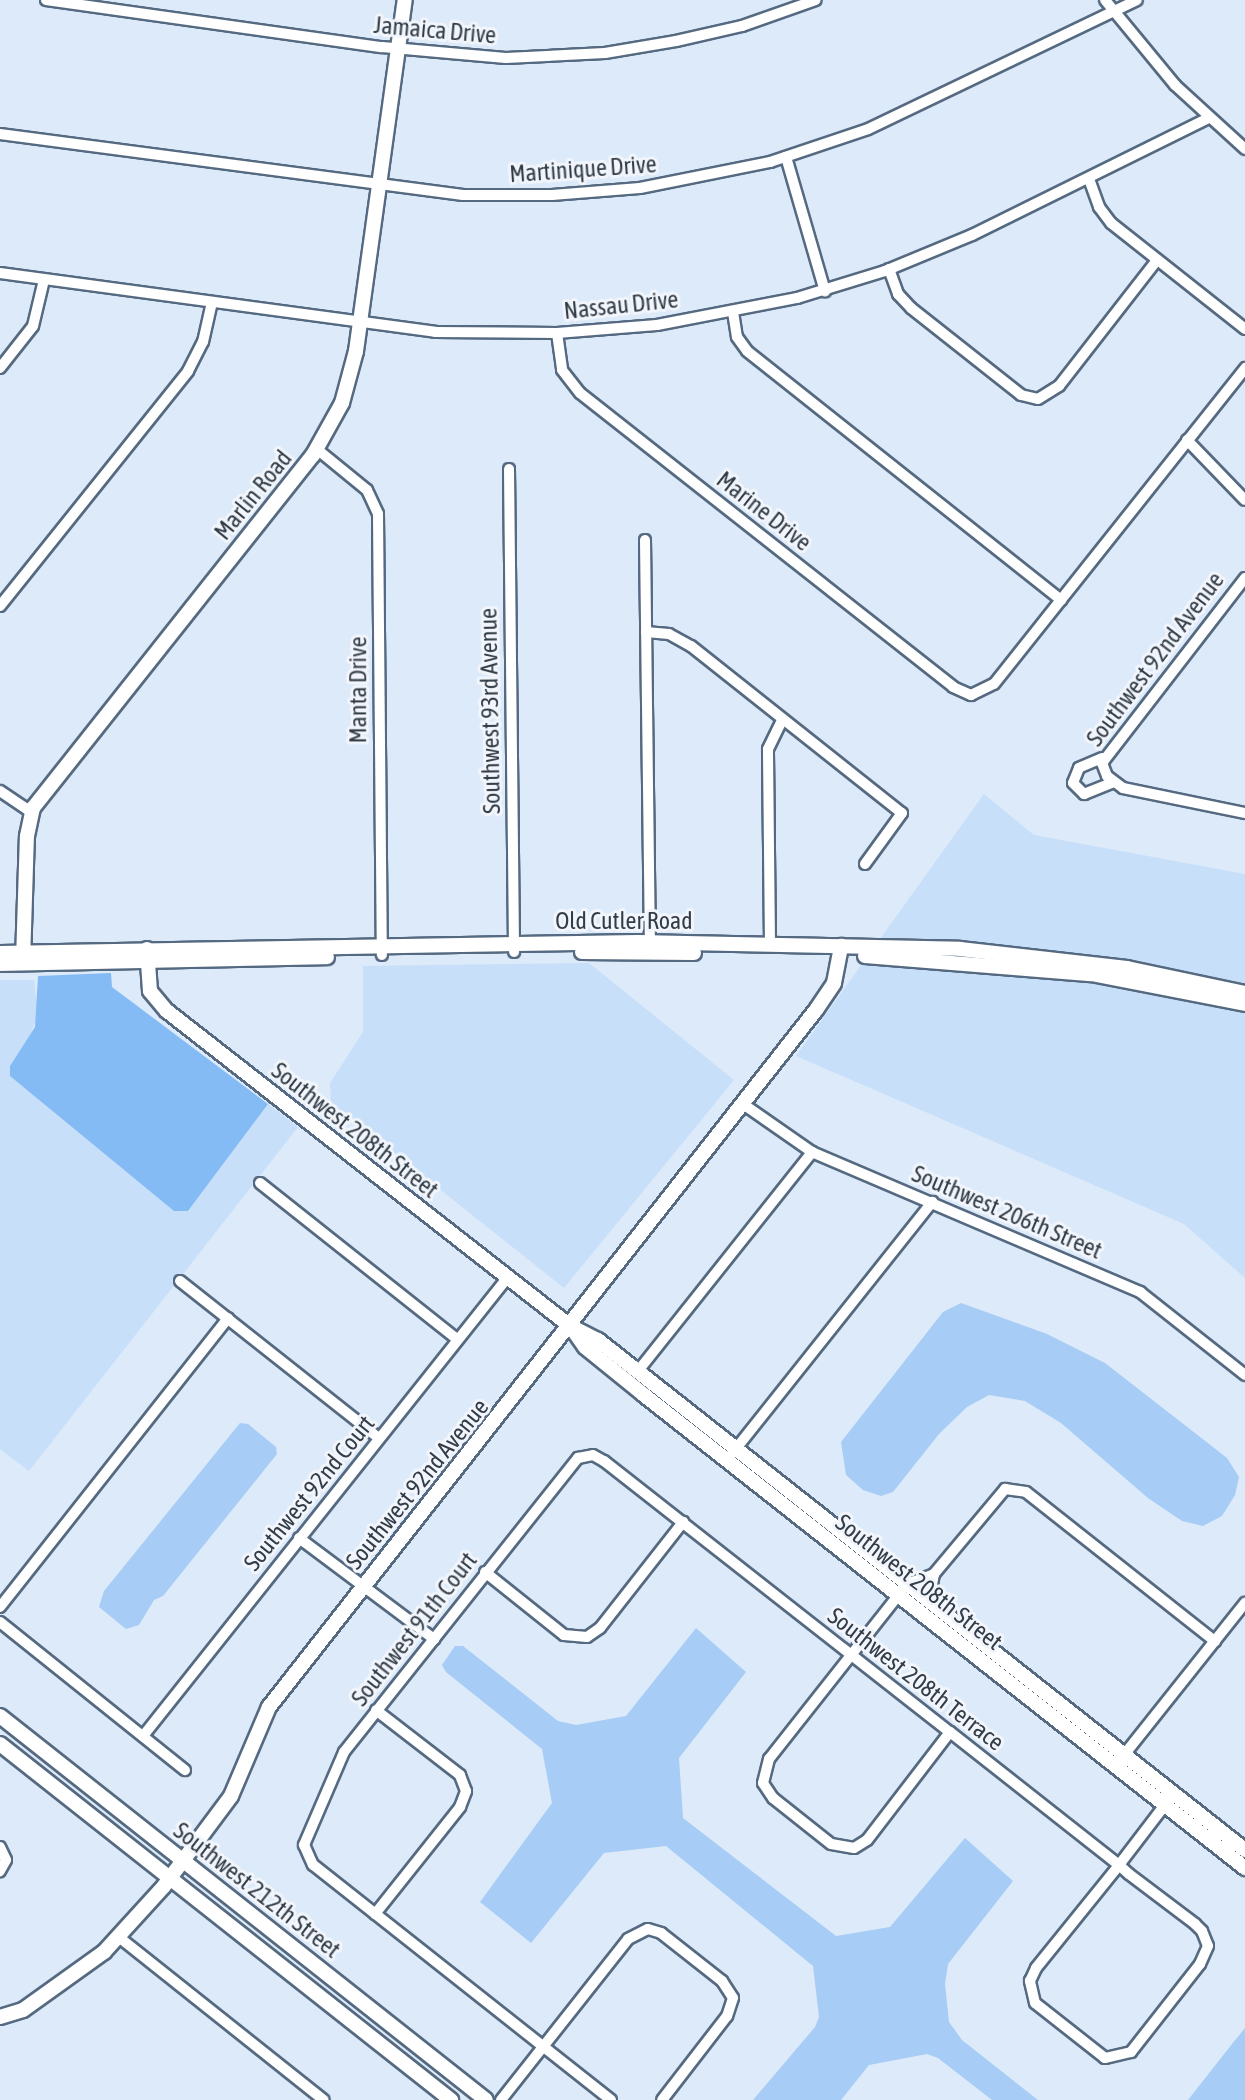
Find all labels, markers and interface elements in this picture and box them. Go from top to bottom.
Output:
street label: Jamaica Drive [373,10,497,50]
street label: Martinique Drive [508,149,658,189]
street label: Nassau Drive [562,285,680,325]
street label: Marlin Road [208,444,298,546]
street label: Marine Drive [711,465,817,557]
street label: Southwest 92nd Avenue [1080,566,1230,752]
street label: Southwest 93rd Avenue [474,608,506,814]
street label: Manta Drive [344,637,372,743]
street label: Old Cutler Road [555,907,693,935]
street label: Southwest 208th Street [266,1056,444,1204]
street label: Southwest 206th Street [908,1159,1106,1265]
street label: Southwest 92nd Avenue [340,1393,494,1575]
street label: Southwest 92nd Court [238,1410,380,1576]
street label: Southwest 208th Street [830,1508,1008,1656]
street label: Southwest 91th Court [345,1546,483,1712]
street label: Southwest 208th Terrace [822,1601,1010,1757]
street label: Southwest 212th Street [168,1816,346,1964]

